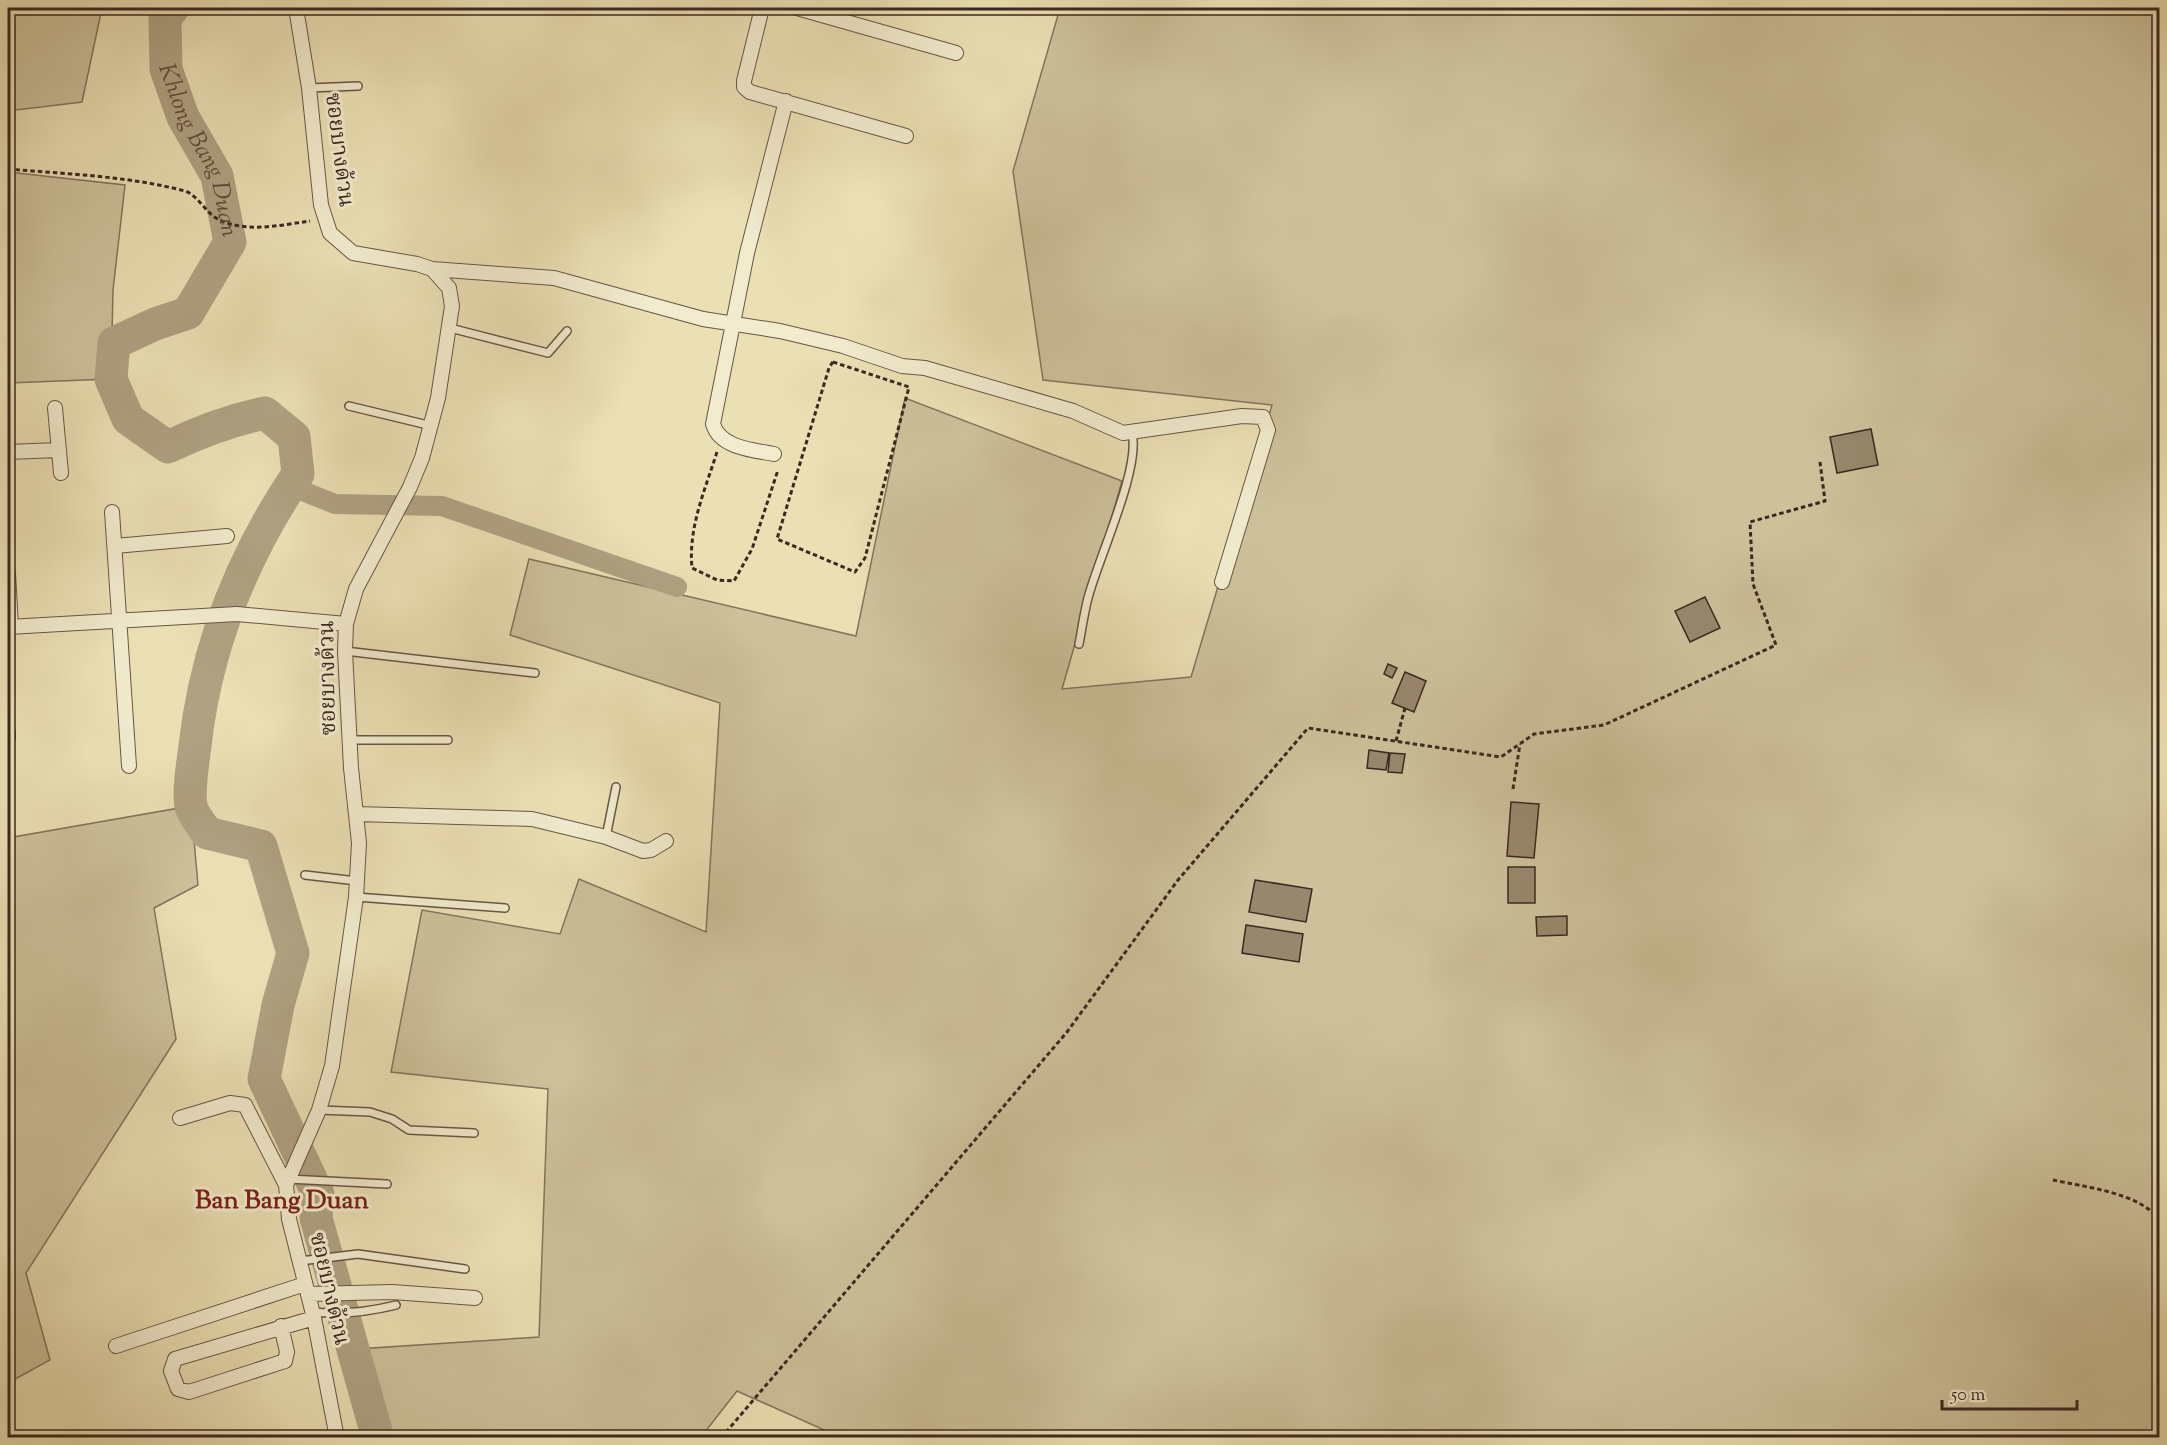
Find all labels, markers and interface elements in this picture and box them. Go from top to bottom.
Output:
water label: Khlong Bang Duan [148,59,246,240]
street label: ซอยบางด้วน [315,91,361,209]
street label: ซอยบางด้วน [312,620,346,736]
district label: Ban Bang Duan [195,1183,370,1220]
street label: ซอยบางด้วน [299,1229,357,1349]
scale bar [1942,1373,2077,1411]
text: 50 m [1950,1383,1986,1409]

